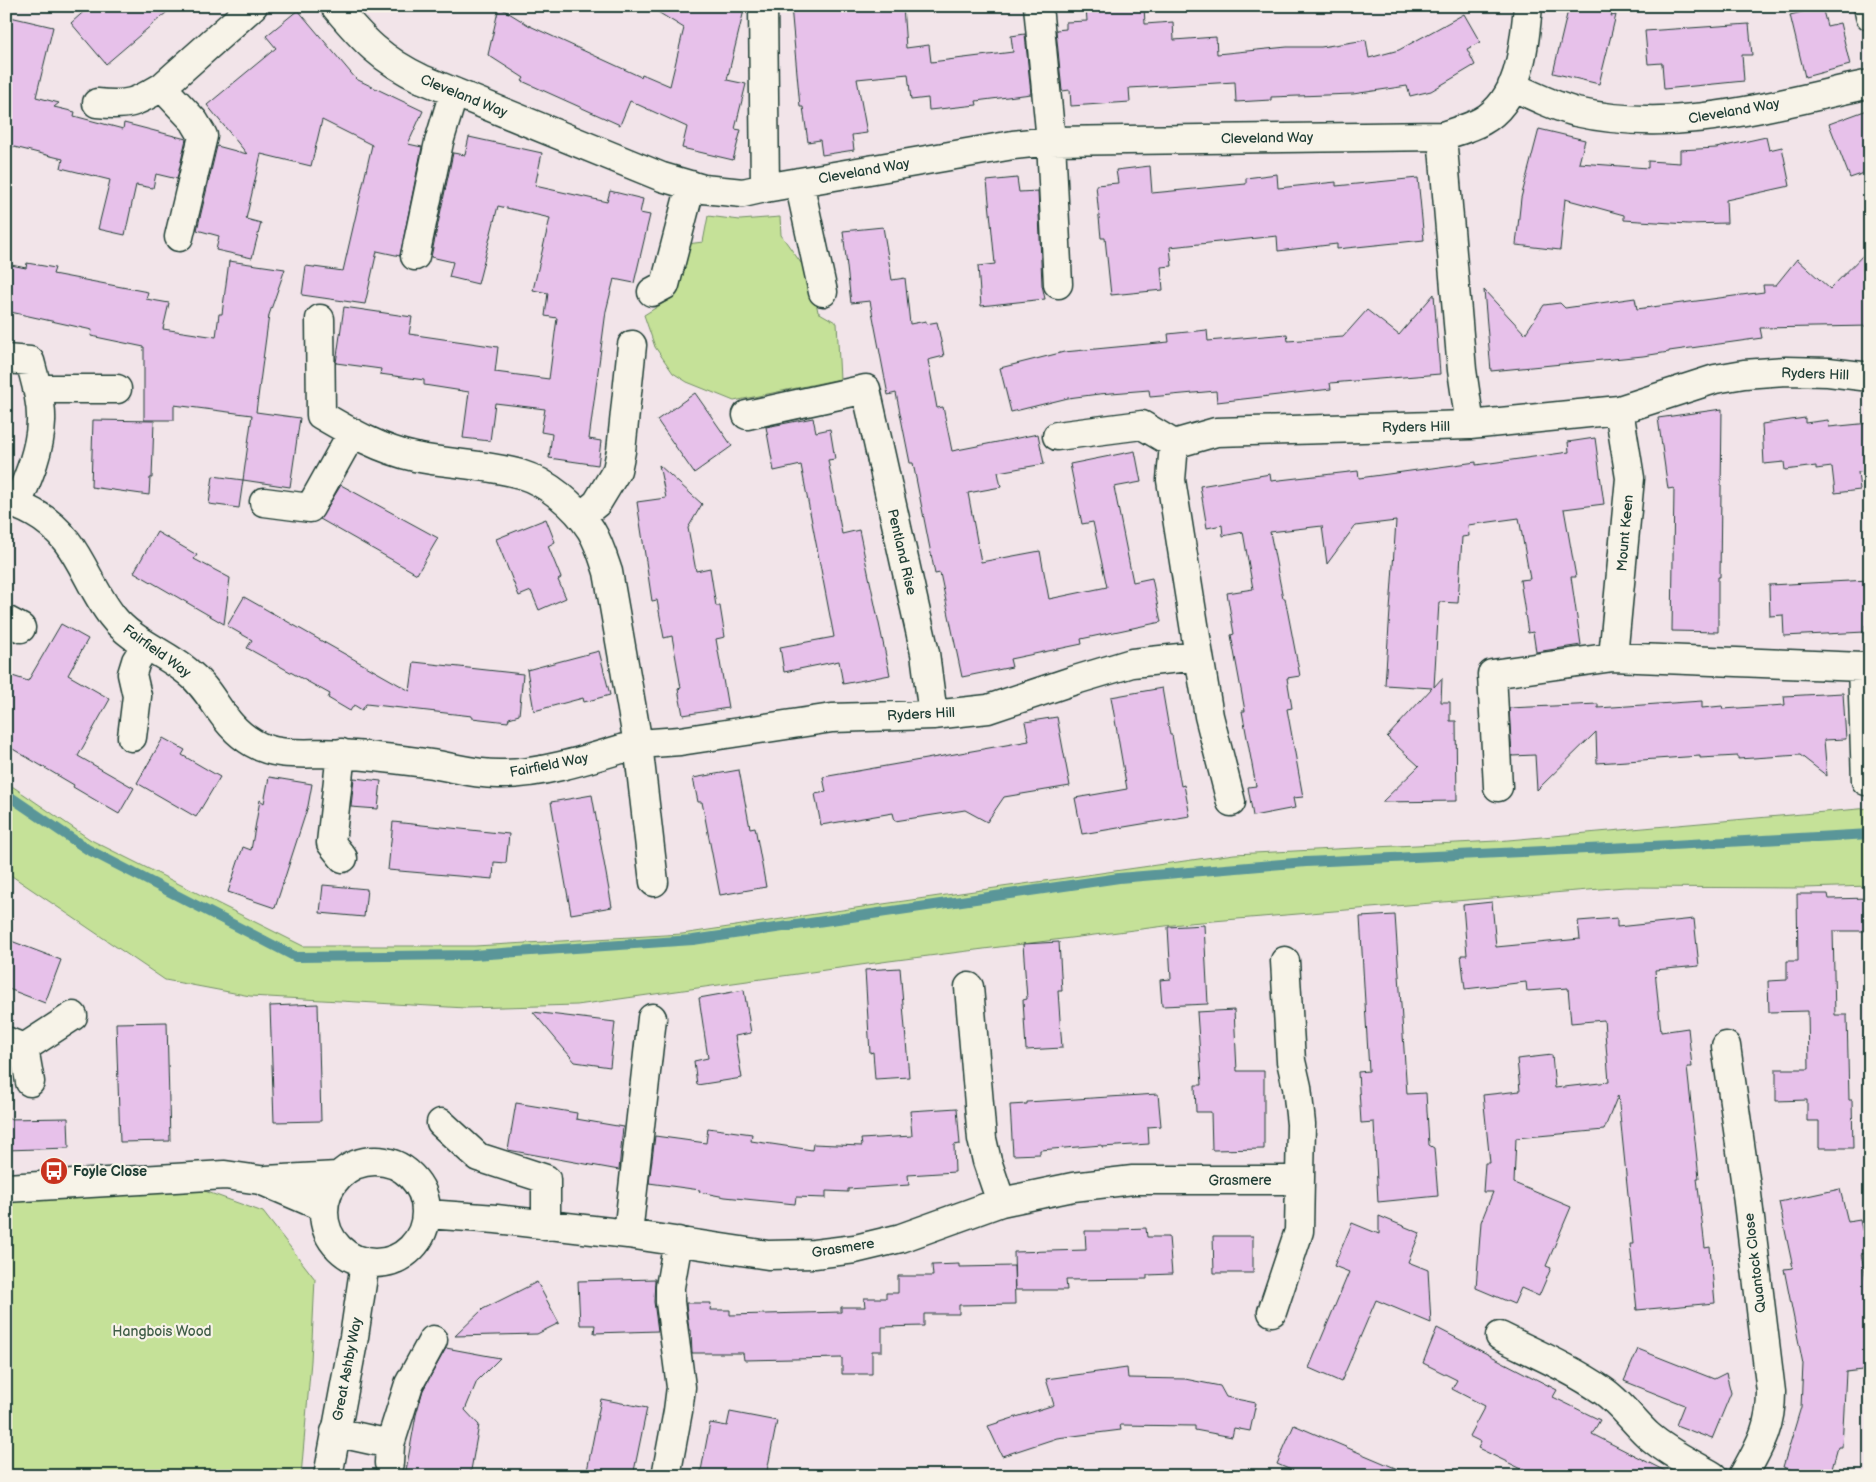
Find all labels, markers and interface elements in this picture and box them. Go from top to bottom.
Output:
street label: Cleveland Way [418,71,511,121]
street label: Cleveland Way [1687,94,1782,127]
street label: Cleveland Way [1221,129,1314,147]
street label: Cleveland Way [817,154,912,187]
street label: Ryders Hill [1781,364,1849,384]
street label: Ryders Hill [1382,418,1450,436]
street label: Mount Keen [1613,494,1637,572]
street label: Pentland Rise [884,507,920,597]
street label: Fairfield Way [120,621,195,682]
street label: Ryders Hill [887,704,955,724]
street label: Fairfield Way [508,749,590,781]
bus stop icon: Foyle Close [39,1156,69,1186]
place label: Foyle Close [73,1163,147,1180]
street label: Grasmere [1208,1172,1272,1189]
street label: Quantock Close [1740,1212,1770,1314]
street label: Grasmere [811,1235,875,1261]
street label: Great Ashby Way [329,1315,365,1422]
park label: Hangbois Wood [112,1323,212,1340]

